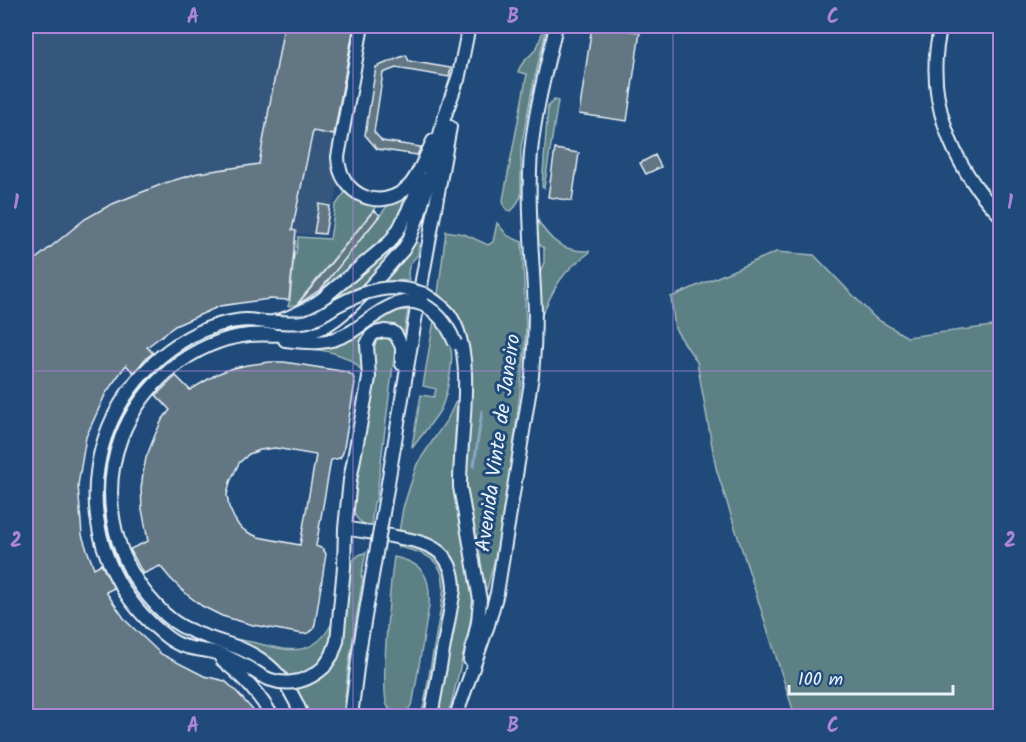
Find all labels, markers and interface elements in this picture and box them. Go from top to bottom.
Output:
text: A [187,2,199,34]
text: B [507,2,519,34]
text: C [827,2,839,34]
text: 1 [13,188,19,220]
text: 1 [1007,188,1013,220]
street label: Avenida Vinte de Janeiro [467,332,531,554]
text: 2 [10,526,22,558]
text: 2 [1004,526,1016,558]
scale bar [789,658,952,696]
text: 100 m [798,666,843,695]
text: A [187,711,199,742]
text: B [507,711,519,742]
text: C [827,711,839,742]

